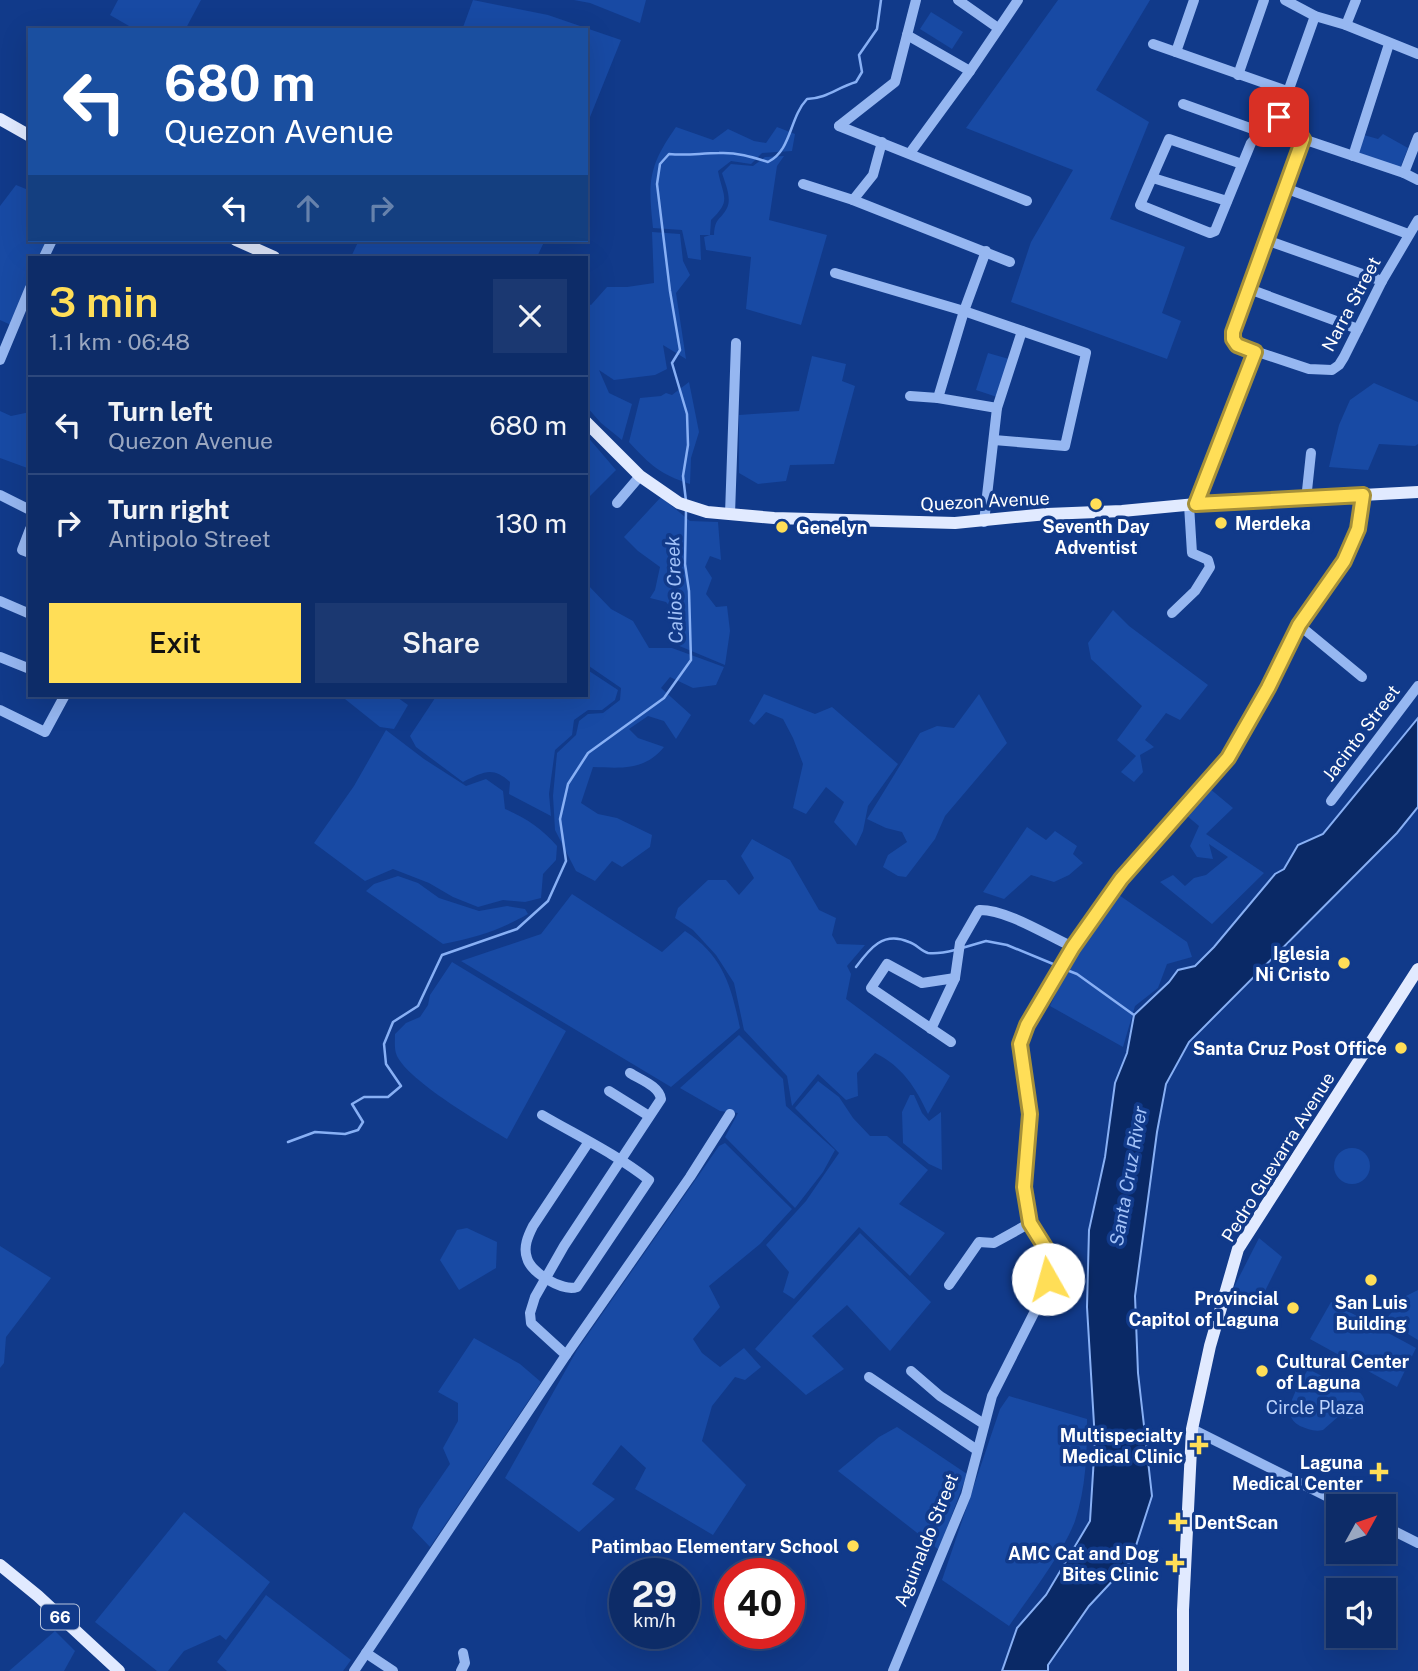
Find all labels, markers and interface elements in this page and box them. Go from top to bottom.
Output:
text: 680 m [164,54,315,112]
icon: left [49,56,140,147]
pin [1249,87,1309,147]
icon: arrive [1260,98,1298,136]
text: Quezon Avenue [164,113,394,150]
icon: left [216,189,254,227]
icon: ahead [289,189,327,227]
icon: right [362,189,400,227]
street label: Narra Street [1317,253,1385,355]
text: 3 min [49,277,159,326]
button: close [493,279,567,353]
text: 1.1 km · 06:48 [49,328,190,355]
text: Turn left [108,396,213,427]
icon: left [49,406,87,444]
text: 680 m [490,410,567,441]
text: Quezon Avenue [108,427,273,454]
street label: Quezon Avenue [920,487,1050,515]
text: Turn right [108,494,230,525]
marker: Seventh Day Adventist [1088,496,1104,512]
icon: right [49,504,87,542]
text: 130 m [495,508,567,539]
place label: Merdeka [1235,513,1311,534]
marker: Merdeka [1213,515,1229,531]
place label: Seventh Day Adventist [1042,516,1150,558]
place label: Genelyn [796,517,867,538]
marker: Genelyn [774,519,790,535]
text: Antipolo Street [108,525,271,552]
water label: Calios Creek [661,535,687,644]
button: Exit [49,603,301,683]
button: Share [315,603,567,683]
street label: Jacinto Street [1318,681,1404,785]
place label: Iglesia Ni Cristo [1255,943,1330,985]
marker: Iglesia Ni Cristo [1336,955,1352,971]
place label: Santa Cruz Post Office [1193,1038,1387,1059]
marker: Santa Cruz Post Office [1393,1040,1409,1056]
street label: Pedro Guevarra Avenue [1217,1068,1339,1246]
water label: Santa Cruz River [1105,1103,1151,1248]
position arrow [1011,1242,1085,1316]
marker: San Luis Building [1363,1272,1379,1288]
place label: Provincial Capitol of Laguna [1129,1288,1279,1330]
place label: San Luis Building [1335,1292,1407,1334]
marker: Provincial Capitol of Laguna [1285,1300,1301,1316]
place label: Cultural Center of Laguna [1276,1351,1410,1393]
marker: Cultural Center of Laguna [1254,1363,1270,1379]
park label: Circle Plaza [1266,1397,1364,1418]
place label: Multispecialty Medical Clinic [1060,1425,1183,1467]
marker: Multispecialty Medical Clinic [1189,1435,1209,1455]
place label: Laguna Medical Center [1232,1452,1364,1494]
marker: Laguna Medical Center [1369,1462,1389,1482]
street label: Aguinaldo Street [890,1470,962,1610]
north arrow [1326,1494,1396,1564]
map controls [1326,1494,1396,1648]
marker: DentScan [1168,1512,1188,1532]
place label: DentScan [1194,1512,1278,1533]
place label: Patimbao Elementary School [591,1536,839,1557]
marker: Patimbao Elementary School [845,1538,861,1554]
place label: AMC Cat and Dog Bites Clinic [1008,1543,1159,1585]
marker: AMC Cat and Dog Bites Clinic [1165,1553,1185,1573]
speed limit sign: 40 [714,1558,805,1649]
text: 29 [632,1574,677,1615]
button: sound [1326,1578,1396,1648]
road number: 66 [41,1604,79,1630]
text: km/h [633,1610,676,1631]

